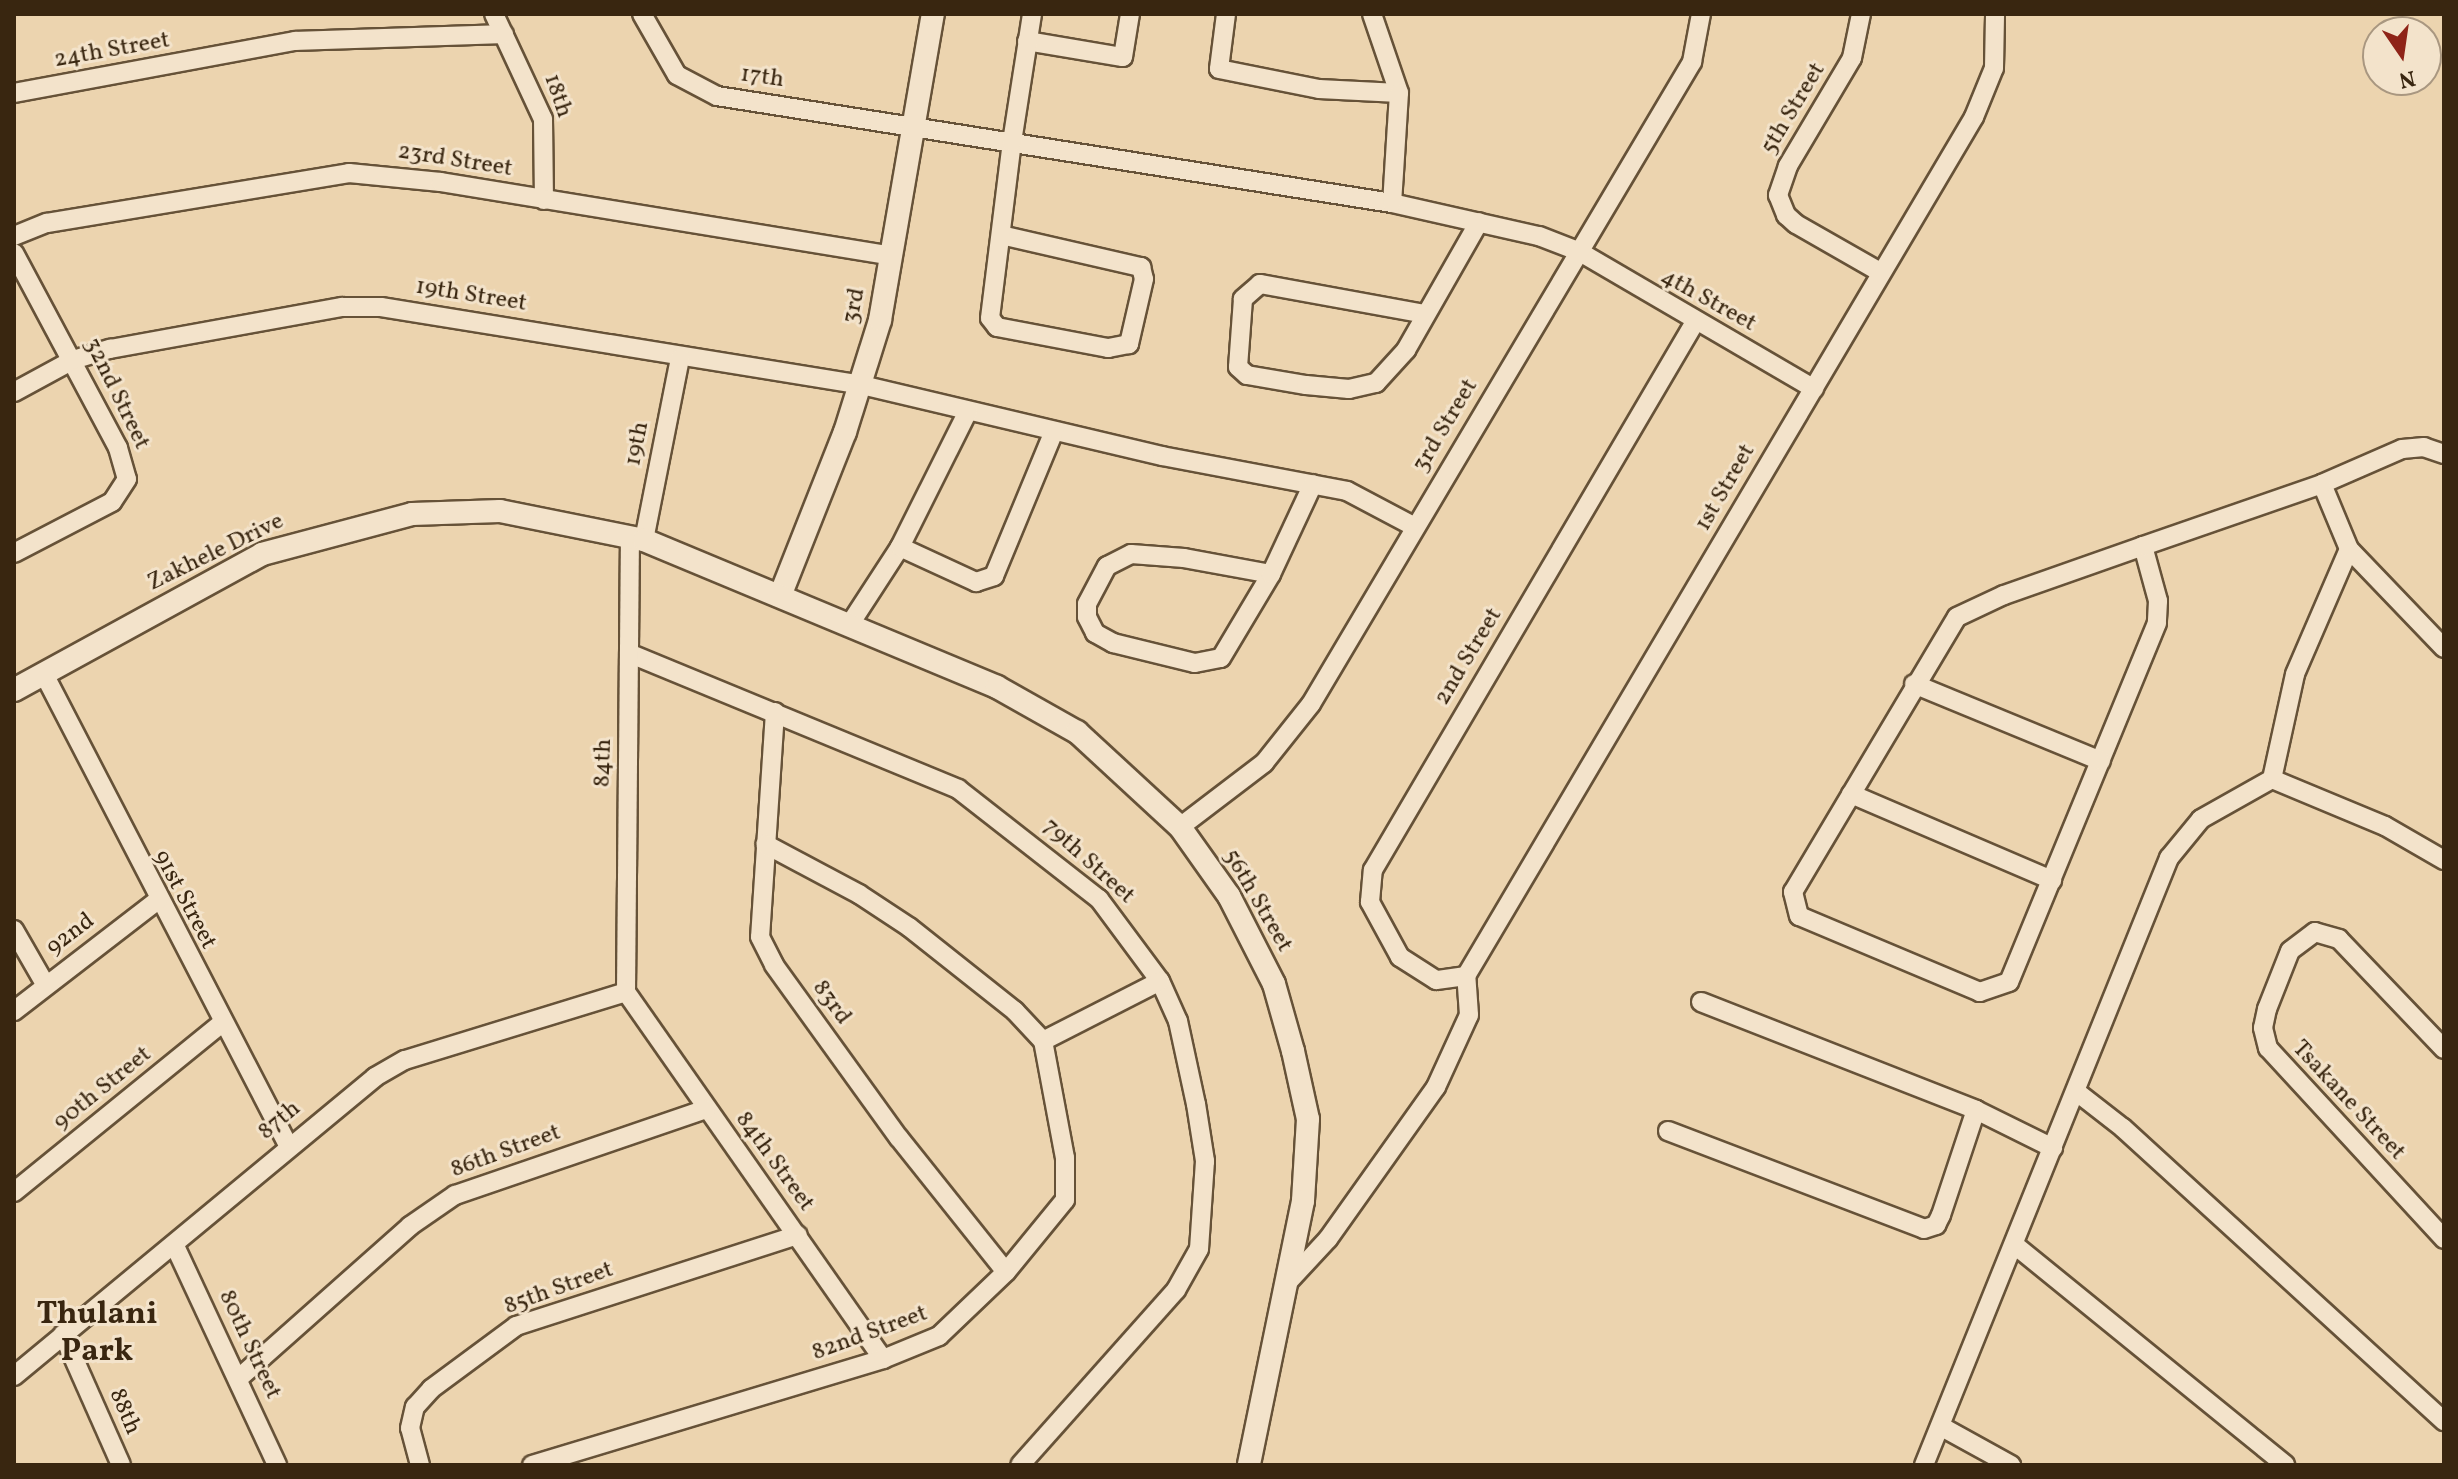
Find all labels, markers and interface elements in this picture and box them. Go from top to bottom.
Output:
north arrow [2362,16,2442,96]
street label: 24th Street [52,27,172,75]
street label: 5th Street [1755,58,1833,160]
street label: 17th [738,61,786,95]
text: N [2396,61,2418,95]
street label: 18th [536,70,578,122]
street label: 23rd Street [396,138,514,184]
street label: 4th Street [1655,263,1761,339]
street label: 19th Street [413,273,529,319]
street label: 3rd [837,285,873,327]
street label: 32nd Street [77,333,155,455]
street label: 3rd Street [1407,374,1485,478]
street label: 19th [620,419,656,469]
street label: 1st Street [1690,439,1762,537]
street label: Zakhele Drive [143,508,289,598]
street label: 2nd Street [1429,603,1509,711]
street label: 84th [589,738,619,788]
street label: 79th Street [1036,813,1140,911]
street label: 56th Street [1216,844,1298,958]
street label: 91st Street [146,845,222,955]
street label: 92nd [41,907,101,963]
street label: 83rd [805,975,857,1031]
street label: Tsakane Street [2285,1035,2411,1167]
street label: 90th Street [48,1041,158,1137]
street label: 87th [253,1095,307,1147]
street label: 84th Street [728,1107,820,1217]
street label: 86th Street [447,1119,565,1185]
street label: 85th Street [501,1256,617,1322]
street label: 80th Street [211,1286,287,1404]
district label: Thulani Park [37,1297,157,1372]
street label: 82nd Street [808,1300,932,1368]
street label: 88th [102,1385,146,1439]

